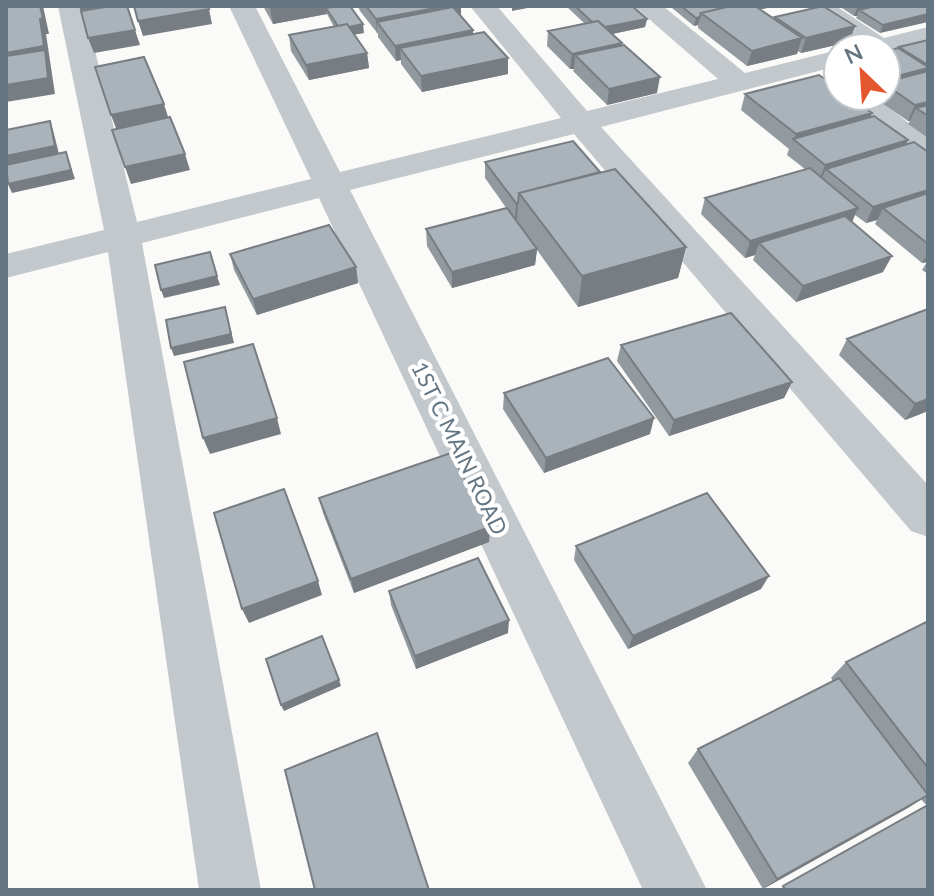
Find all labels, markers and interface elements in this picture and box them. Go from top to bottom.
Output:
north arrow [822,32,902,112]
text: N [840,38,867,69]
street label: 1ST C MAIN ROAD [406,357,514,539]

